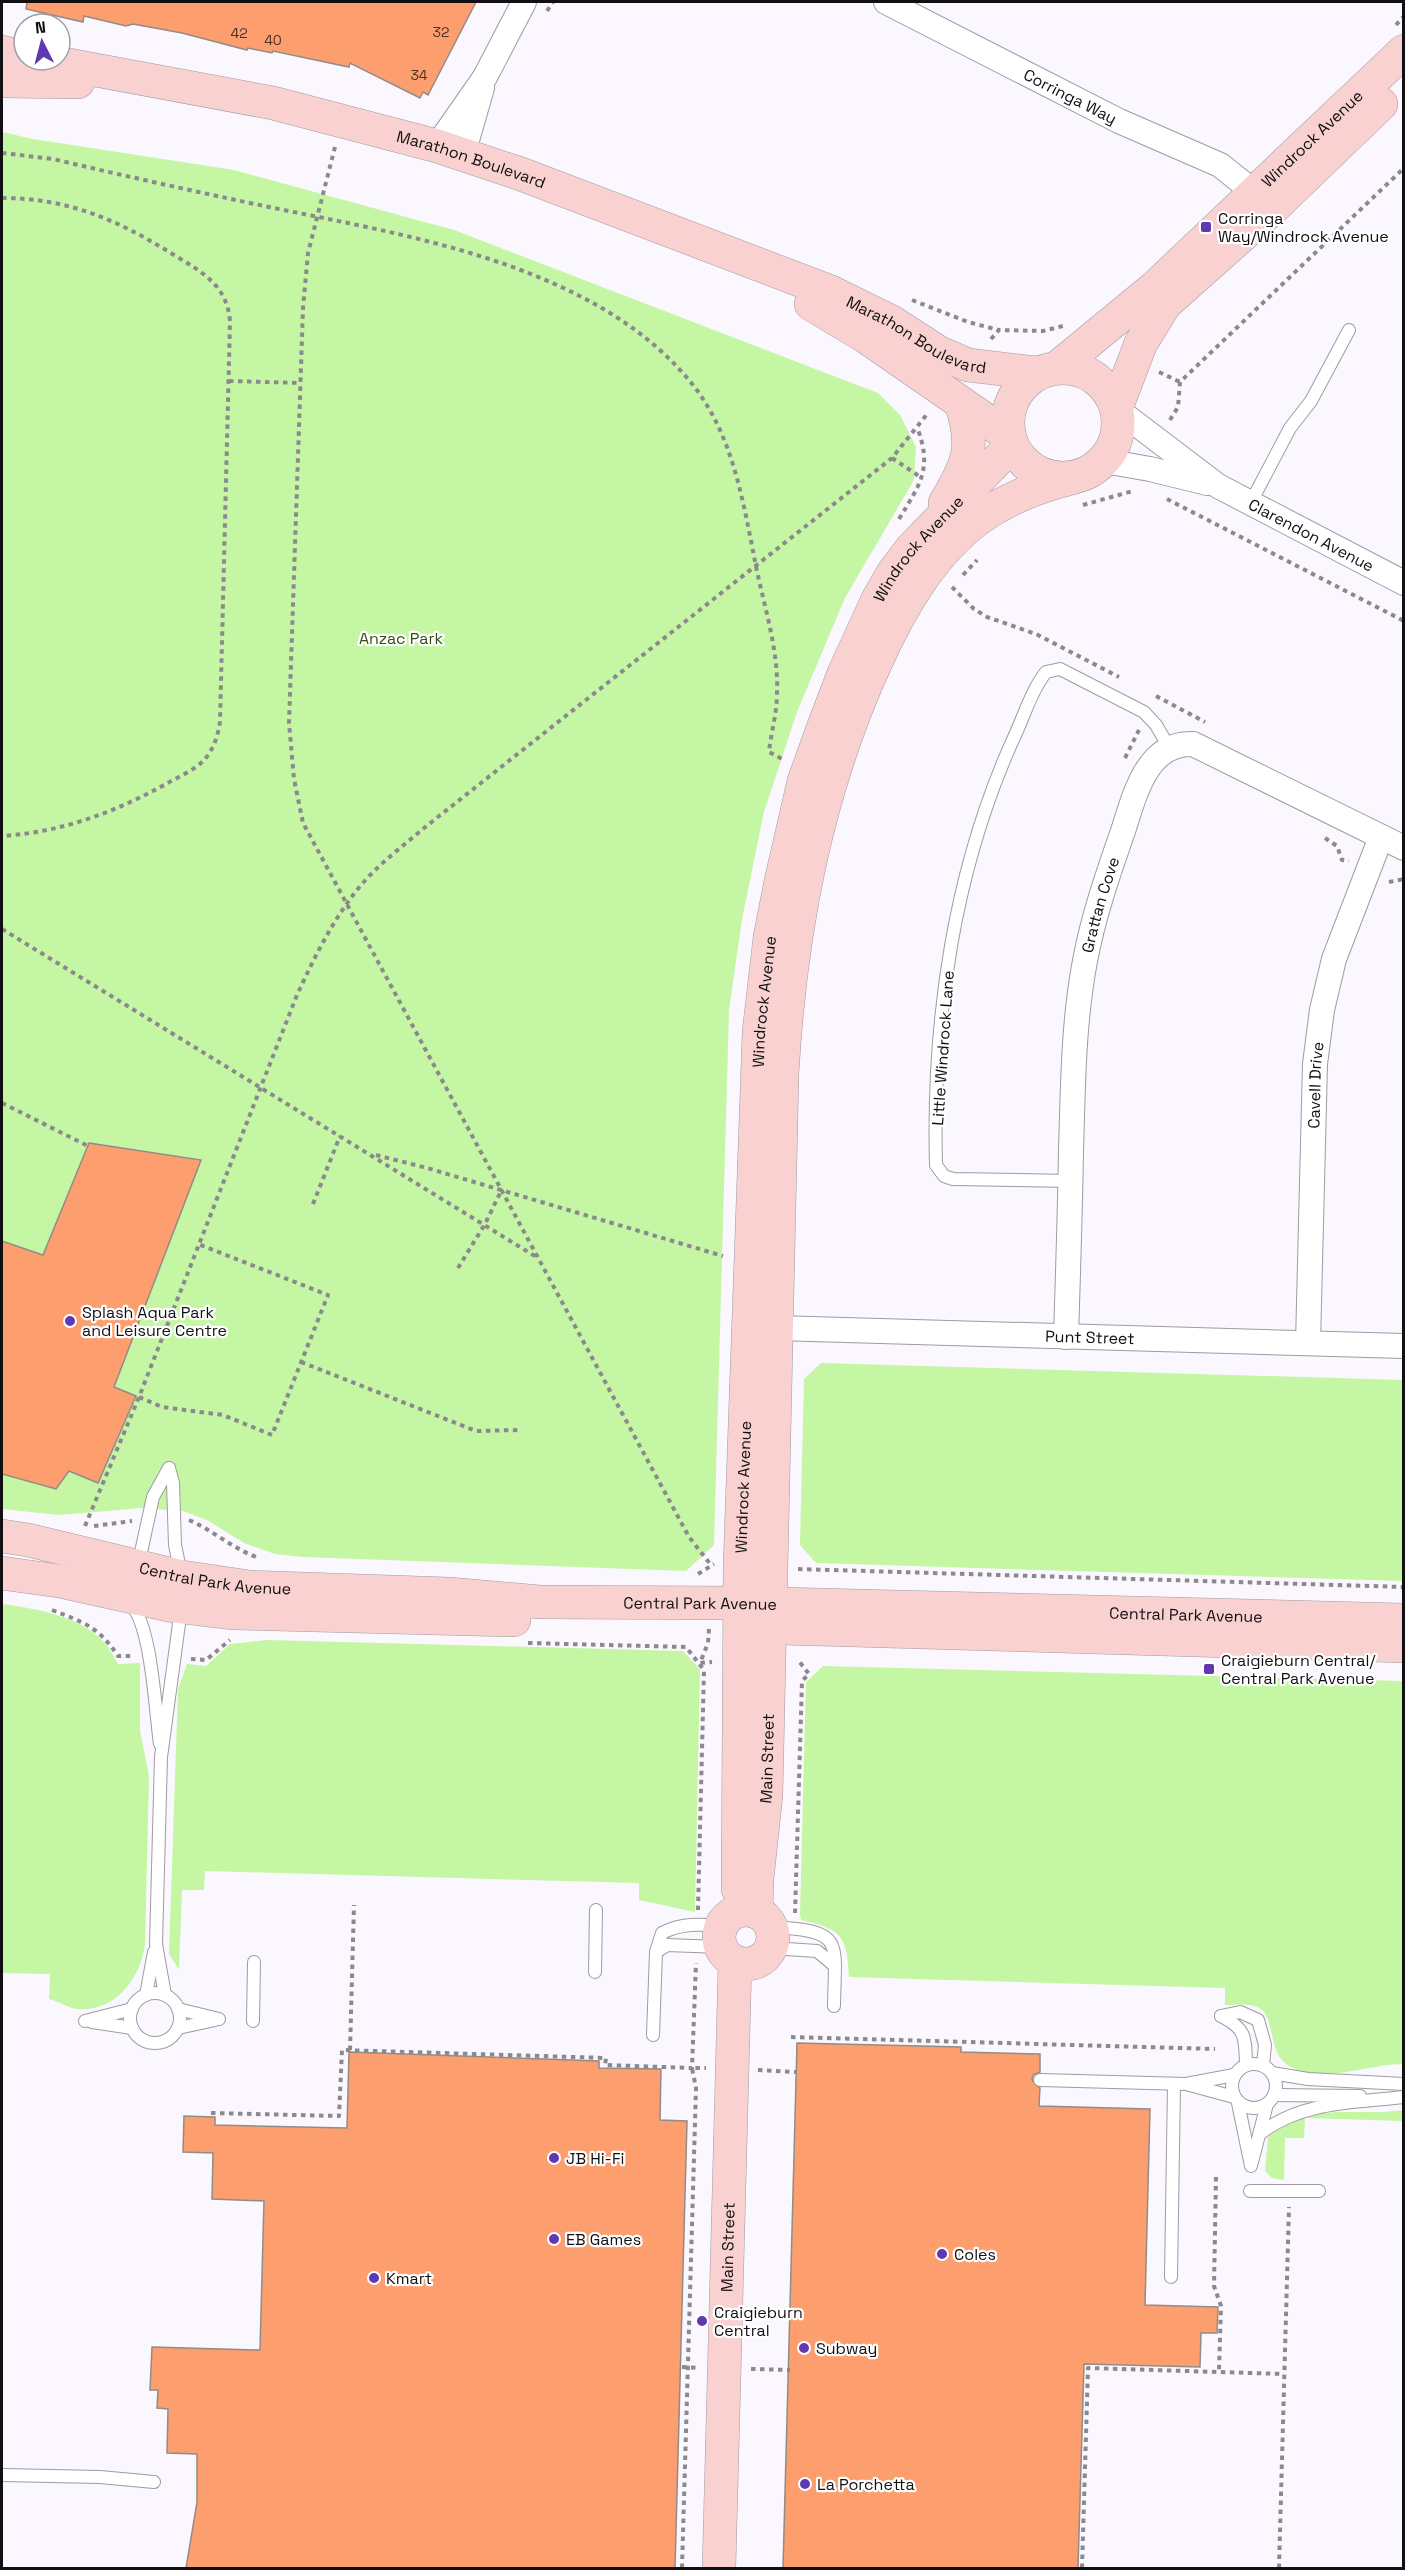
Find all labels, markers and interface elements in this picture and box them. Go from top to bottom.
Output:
north arrow [12,12,72,72]
text: N [34,17,47,39]
house number: 32 [433,23,449,41]
house number: 42 [230,24,248,42]
house number: 40 [264,31,282,49]
street label: Corringa Way [1020,64,1121,129]
house number: 34 [410,66,428,84]
street label: Windrock Avenue [1257,85,1367,191]
street label: Marathon Boulevard [394,125,549,193]
place label: Corringa Way/Windrock Avenue [1218,208,1389,247]
marker: Corringa Way/Windrock Avenue [1199,220,1213,234]
street label: Marathon Boulevard [843,291,988,378]
street label: Windrock Avenue [868,491,968,606]
street label: Clarendon Avenue [1245,493,1378,576]
park label: Anzac Park [359,628,443,649]
street label: Grattan Cove [1076,854,1124,955]
street label: Windrock Avenue [747,935,781,1068]
street label: Little Windrock Lane [927,970,959,1126]
street label: Cavell Drive [1303,1040,1328,1129]
place label: Splash Aqua Park and Leisure Centre [82,1302,227,1341]
marker: Splash Aqua Park and Leisure Centre [63,1314,77,1328]
street label: Punt Street [1045,1325,1135,1349]
street label: Windrock Avenue [730,1421,756,1554]
street label: Central Park Avenue [137,1557,292,1599]
street label: Central Park Avenue [623,1592,777,1614]
street label: Central Park Avenue [1109,1602,1263,1627]
place label: Craigieburn Central/ Central Park Avenue [1221,1650,1375,1689]
marker: Craigieburn Central/ Central Park Avenue [1202,1662,1216,1676]
street label: Main Street [755,1713,778,1804]
place label: JB Hi-Fi [566,2148,624,2169]
marker: JB Hi-Fi [547,2151,561,2165]
street label: Main Street [716,2202,739,2292]
place label: EB Games [566,2229,641,2250]
marker: EB Games [547,2232,561,2246]
place label: Coles [954,2244,996,2265]
marker: Coles [935,2247,949,2261]
place label: Kmart [386,2268,432,2289]
marker: Kmart [367,2271,381,2285]
place label: Craigieburn Central [714,2302,803,2341]
marker: Craigieburn Central [695,2314,709,2328]
place label: Subway [816,2338,877,2359]
marker: Subway [797,2341,811,2355]
place label: La Porchetta [817,2474,915,2495]
marker: La Porchetta [798,2477,812,2491]

